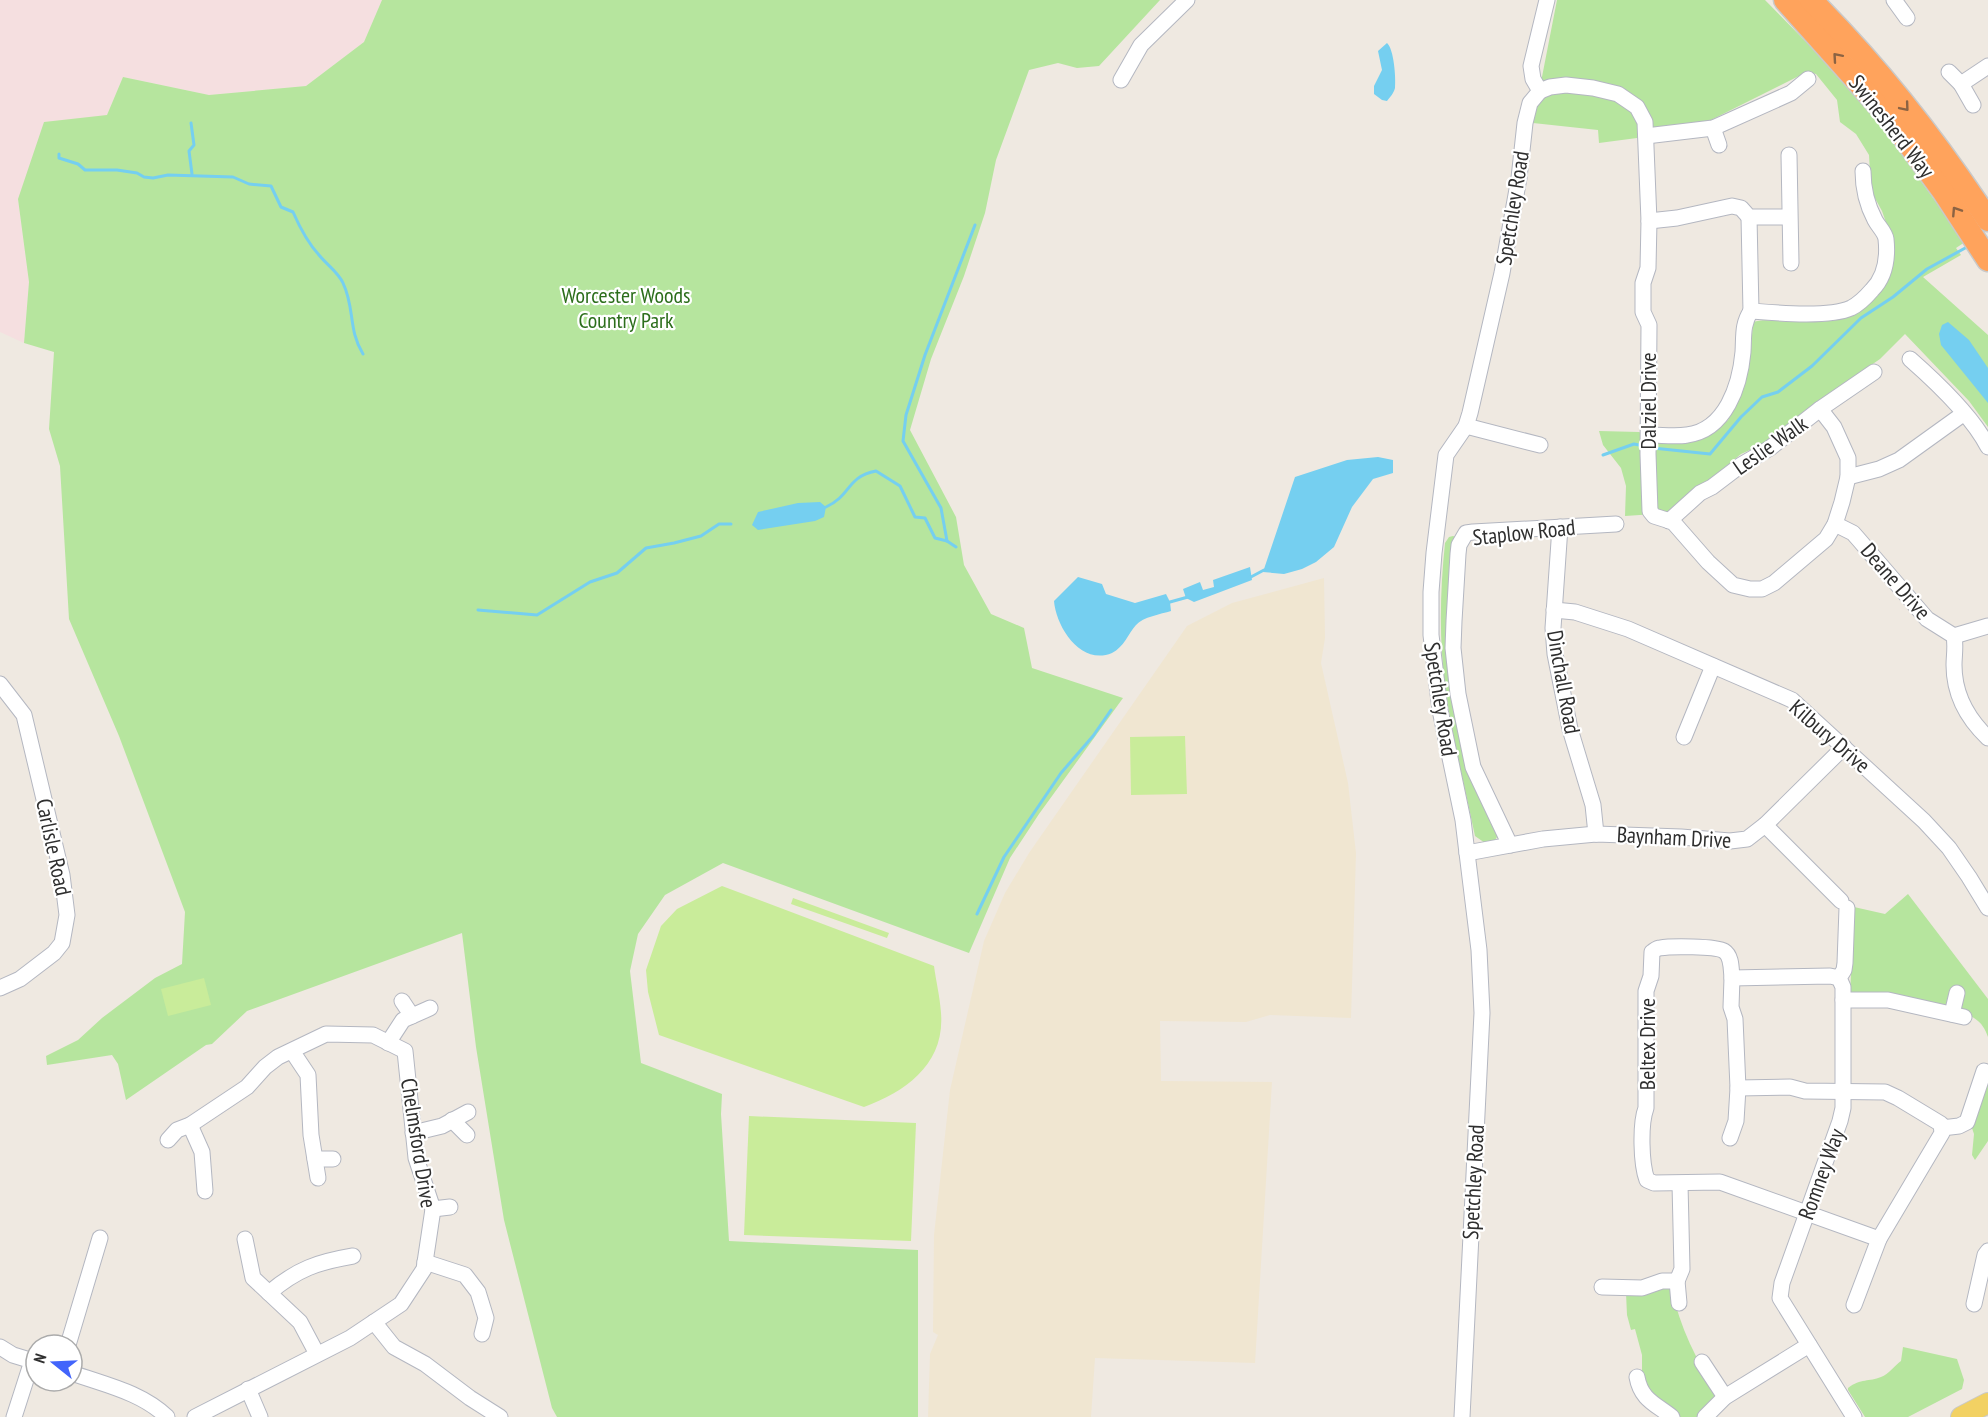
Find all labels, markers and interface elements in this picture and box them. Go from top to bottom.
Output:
one-way arrow [1833,53,1844,64]
street label: Swinesherd Way [1843,69,1941,184]
one-way arrow [1898,100,1909,111]
street label: Spetchley Road [1489,149,1535,267]
one-way arrow [1952,207,1963,218]
park label: Worcester Woods Country Park [562,281,690,334]
street label: Dalziel Drive [1634,352,1662,450]
street label: Leslie Walk [1727,409,1813,481]
street label: Staplow Road [1471,513,1577,551]
street label: Deane Drive [1855,537,1937,625]
street label: Dinchall Road [1541,628,1587,736]
street label: Spetchley Road [1418,640,1464,758]
street label: Kilbury Drive [1784,693,1876,779]
street label: Carlisle Road [30,796,78,898]
street label: Baynham Drive [1616,820,1732,854]
street label: Beltex Drive [1633,998,1661,1090]
street label: Chelmsford Drive [395,1076,443,1210]
street label: Spetchley Road [1456,1124,1490,1240]
street label: Romney Way [1792,1124,1851,1223]
north arrow [24,1333,84,1393]
text: N [29,1351,51,1366]

